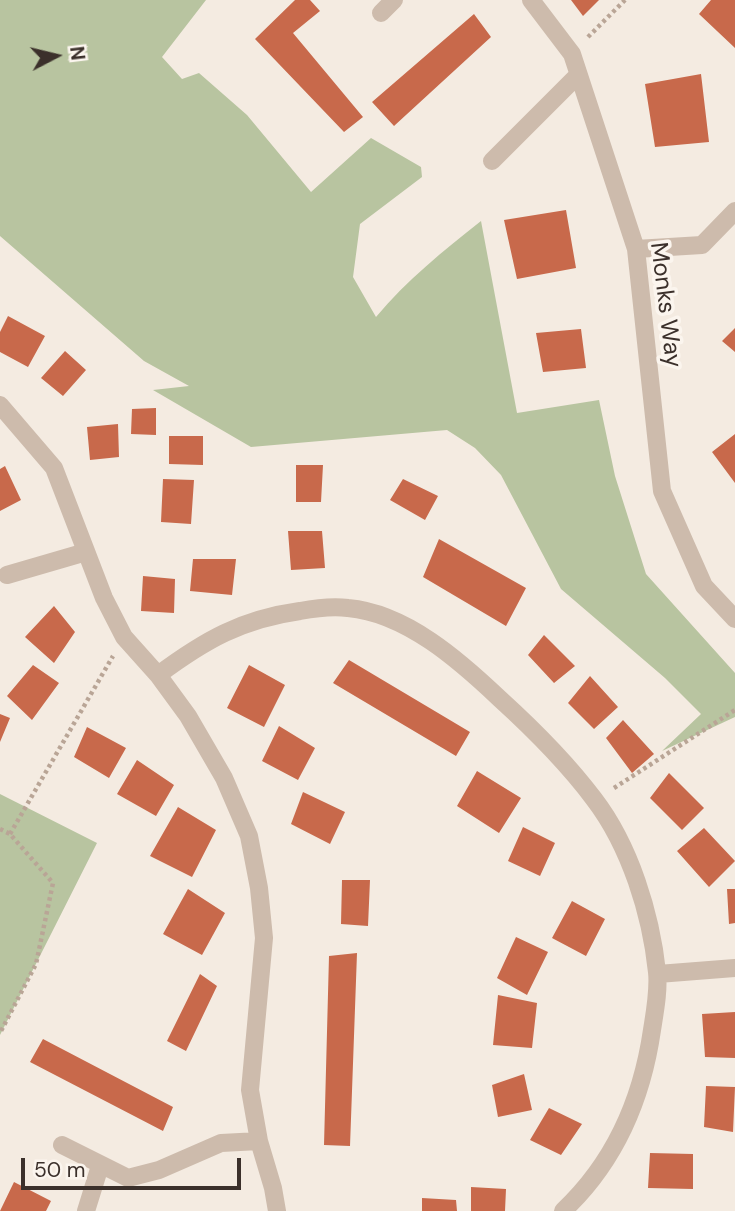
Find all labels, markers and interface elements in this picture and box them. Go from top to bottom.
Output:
north arrow [21,21,91,91]
text: N [64,45,91,62]
street label: Monks Way [643,241,687,369]
scale bar [24,1144,245,1188]
text: 50 m [34,1156,85,1184]

